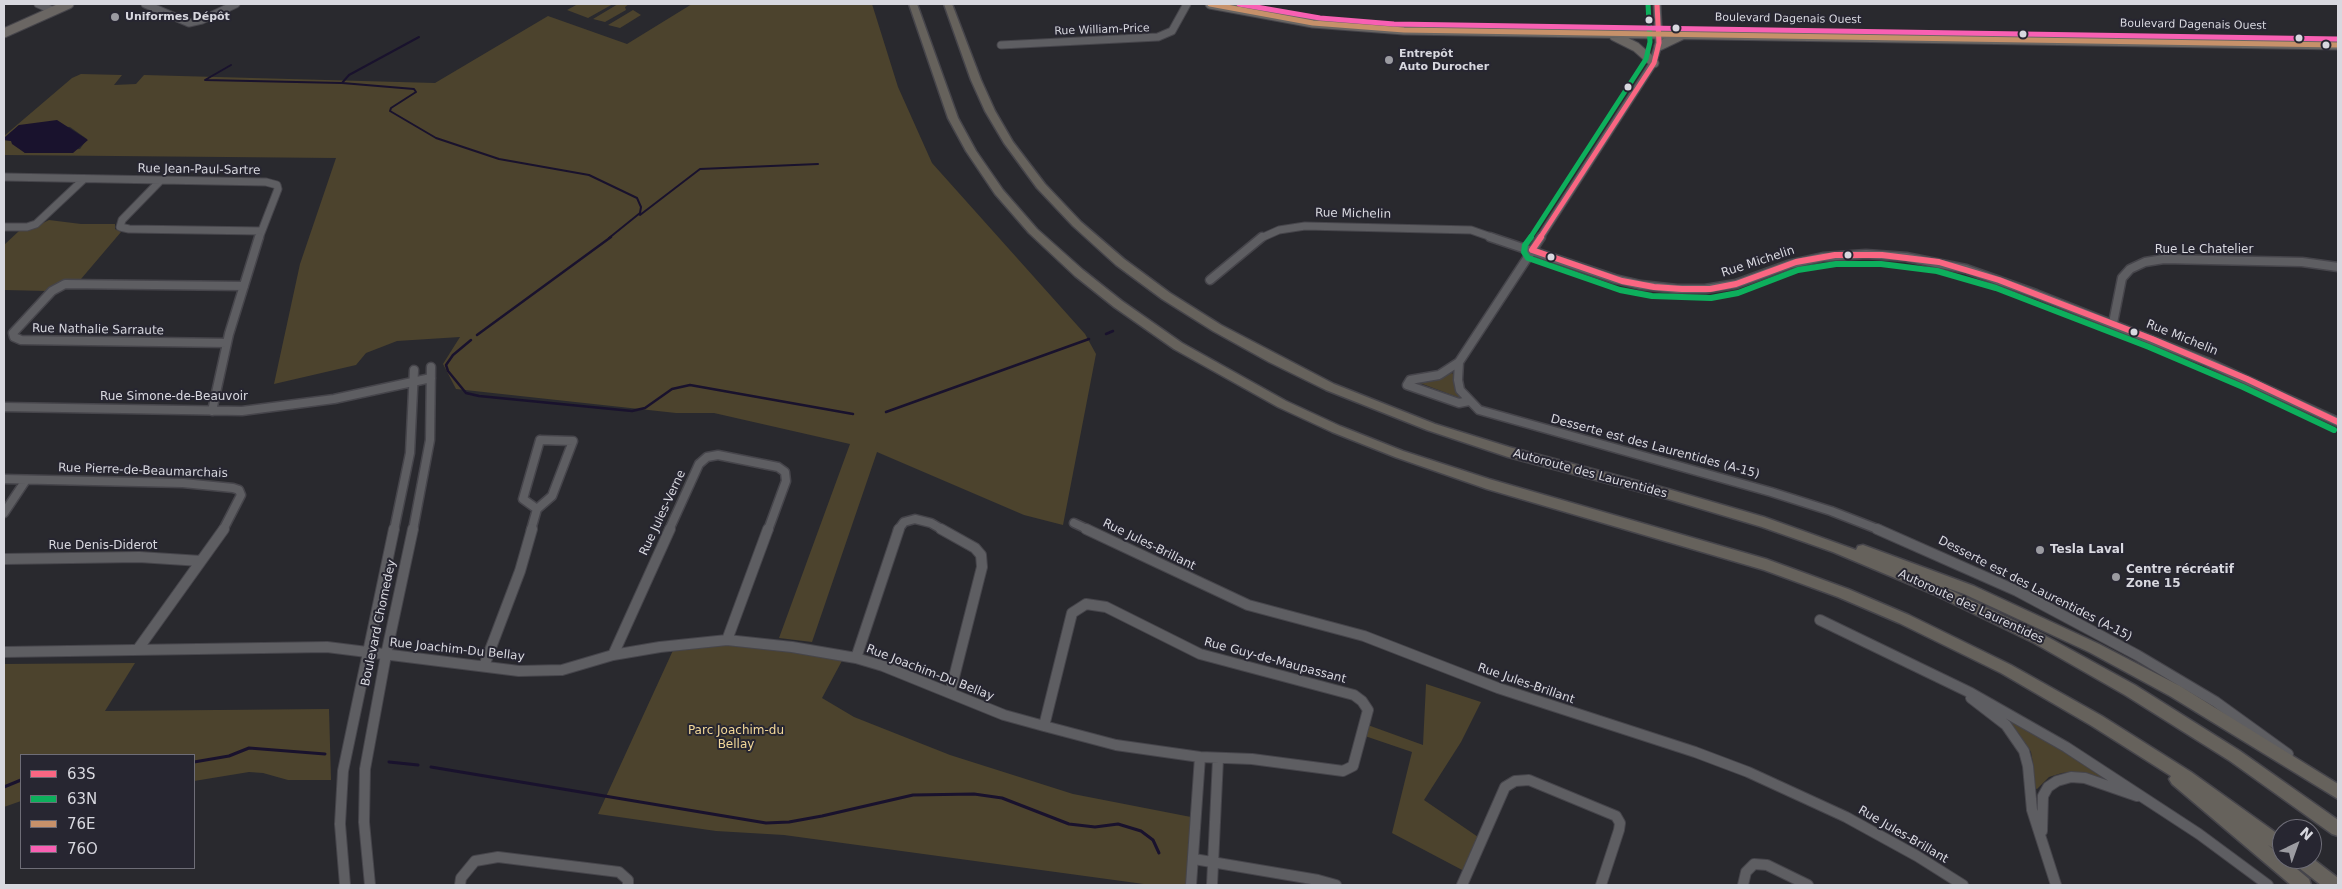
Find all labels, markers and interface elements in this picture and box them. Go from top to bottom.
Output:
place label: Uniformes Dépôt [125,10,230,24]
marker: Uniformes Dépôt [109,11,121,23]
street label: Boulevard Dagenais Ouest [1715,11,1861,27]
unlabelled marker [1644,15,1654,25]
street label: Boulevard Dagenais Ouest [2120,17,2266,33]
street label: Rue William-Price [1054,22,1150,38]
unlabelled marker [1671,23,1681,33]
unlabelled marker [2018,29,2028,39]
unlabelled marker [2294,33,2304,43]
unlabelled marker [2321,40,2331,50]
place label: Entrepôt Auto Durocher [1399,47,1489,73]
marker: Entrepôt Auto Durocher [1383,54,1395,66]
unlabelled marker [1623,82,1633,92]
street label: Rue Jean-Paul-Sartre [137,162,261,178]
street label: Rue Michelin [1315,206,1391,222]
street label: Rue Michelin [1720,243,1796,281]
street label: Rue Le Chatelier [2155,243,2253,257]
unlabelled marker [1843,250,1853,260]
unlabelled marker [1546,252,1556,262]
street label: Rue Michelin [2144,317,2220,359]
street label: Rue Nathalie Sarraute [32,322,164,338]
unlabelled marker [2129,327,2139,337]
street label: Rue Simone-de-Beauvoir [100,390,248,404]
street label: Desserte est des Laurentides (A-15) [1549,412,1761,482]
street label: Autoroute des Laurentides [1511,446,1669,502]
street label: Rue Pierre-de-Beaumarchais [58,461,228,481]
street label: Rue Jules-Verne [637,468,689,558]
street label: Rue Jules-Brillant [1100,516,1198,574]
street label: Desserte est des Laurentides (A-15) [1936,534,2134,644]
street label: Rue Denis-Diderot [48,539,158,553]
place label: Tesla Laval [2050,543,2124,557]
marker: Tesla Laval [2034,544,2046,556]
street label: Boulevard Chomedey [359,558,399,688]
place label: Centre récréatif Zone 15 [2126,563,2234,591]
street label: Autoroute des Laurentides [1896,567,2046,647]
marker: Centre récréatif Zone 15 [2110,571,2122,583]
street label: Rue Guy-de-Maupassant [1202,635,1348,687]
street label: Rue Joachim-Du Bellay [389,636,525,664]
street label: Rue Joachim-Du Bellay [864,642,996,704]
street label: Rue Jules-Brillant [1476,661,1576,707]
park label: Parc Joachim-du Bellay [688,724,784,752]
legend [20,754,195,869]
text: 63S [67,765,96,783]
text: 63N [67,790,97,808]
street label: Rue Jules-Brillant [1855,803,1951,867]
text: 76E [67,815,96,833]
north arrow [2272,819,2322,869]
text: N [2297,824,2316,843]
text: 76O [67,840,98,858]

